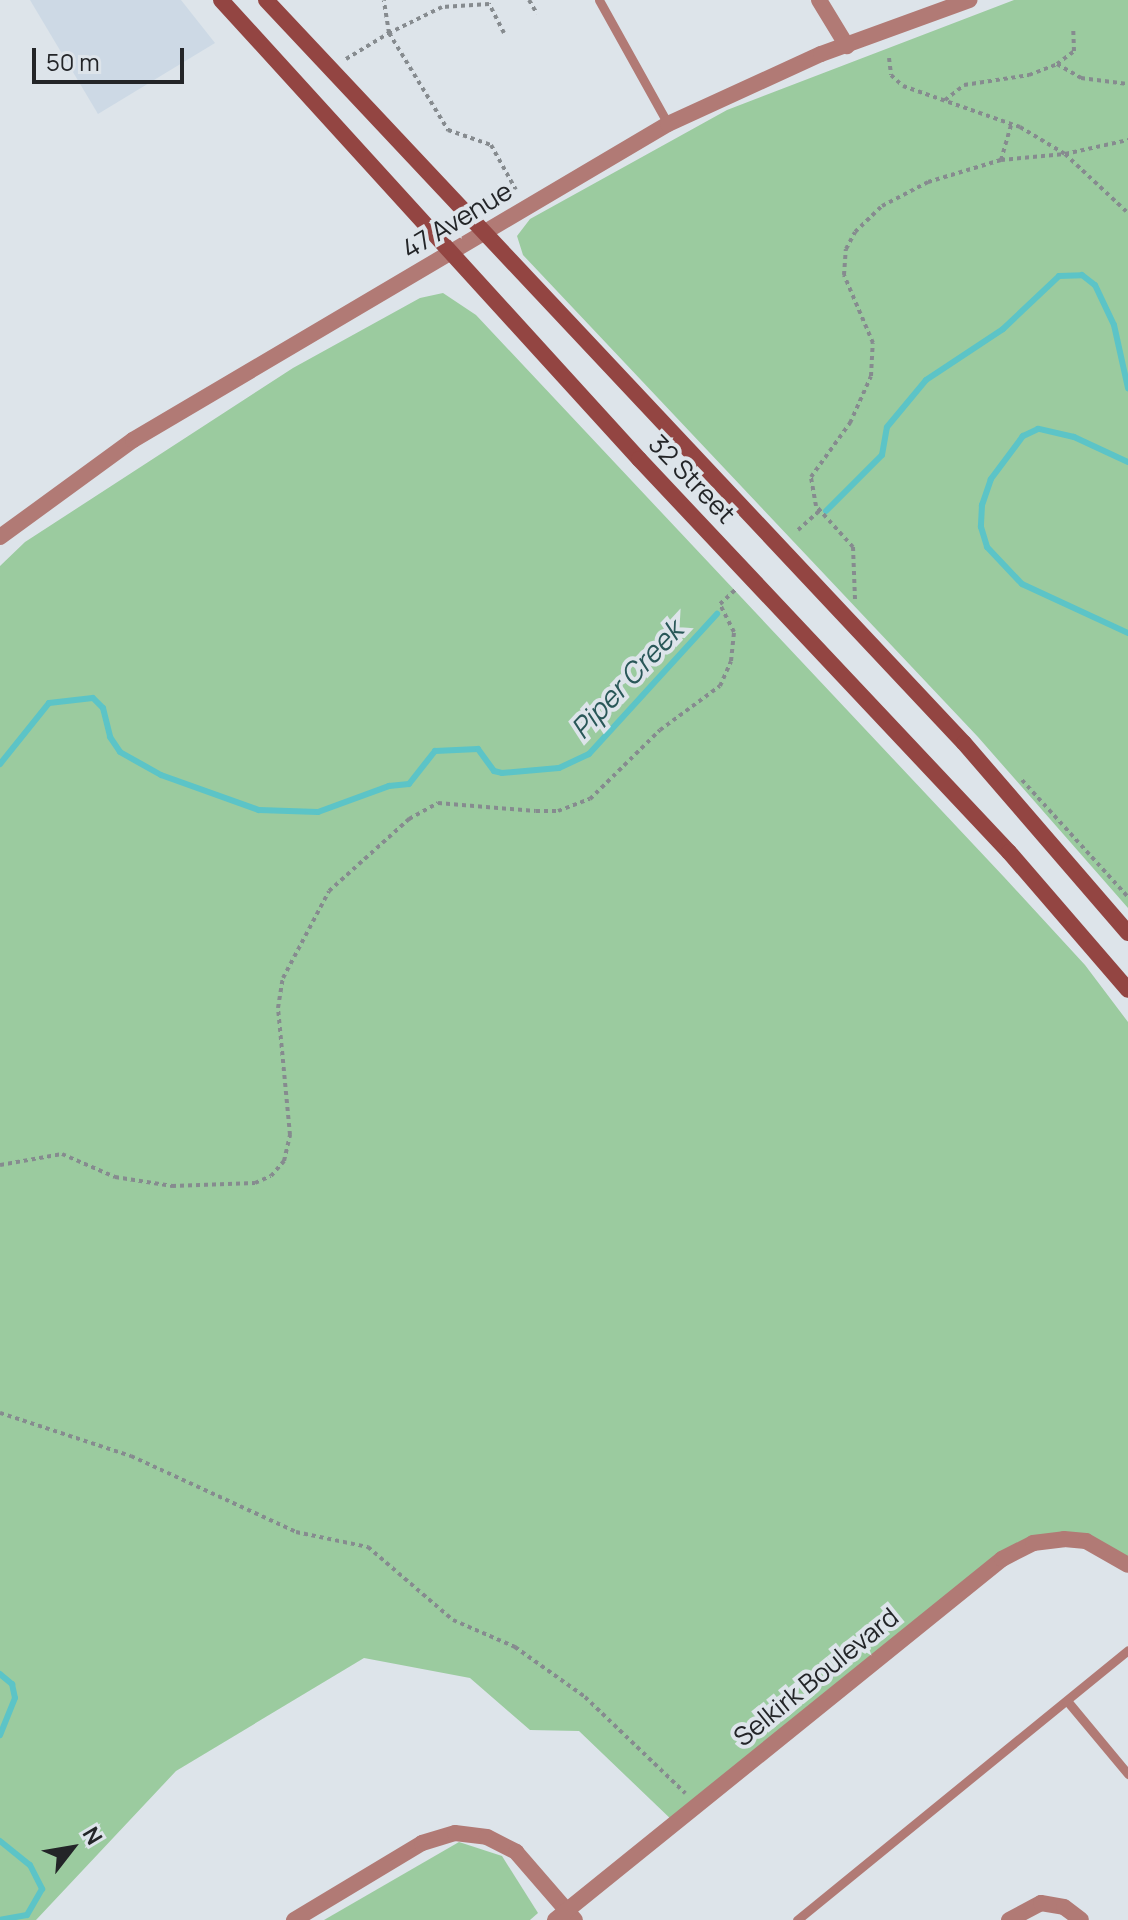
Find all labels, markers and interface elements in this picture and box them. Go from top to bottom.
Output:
scale bar [36,32,188,82]
text: 50 m [46,45,100,78]
street label: 47 Avenue [396,175,518,265]
street label: 32 Street [642,428,742,530]
water label: Piper Creek [563,613,689,745]
street label: Selkirk Boulevard [727,1601,905,1753]
north arrow [32,1808,112,1888]
text: N [76,1821,109,1850]

